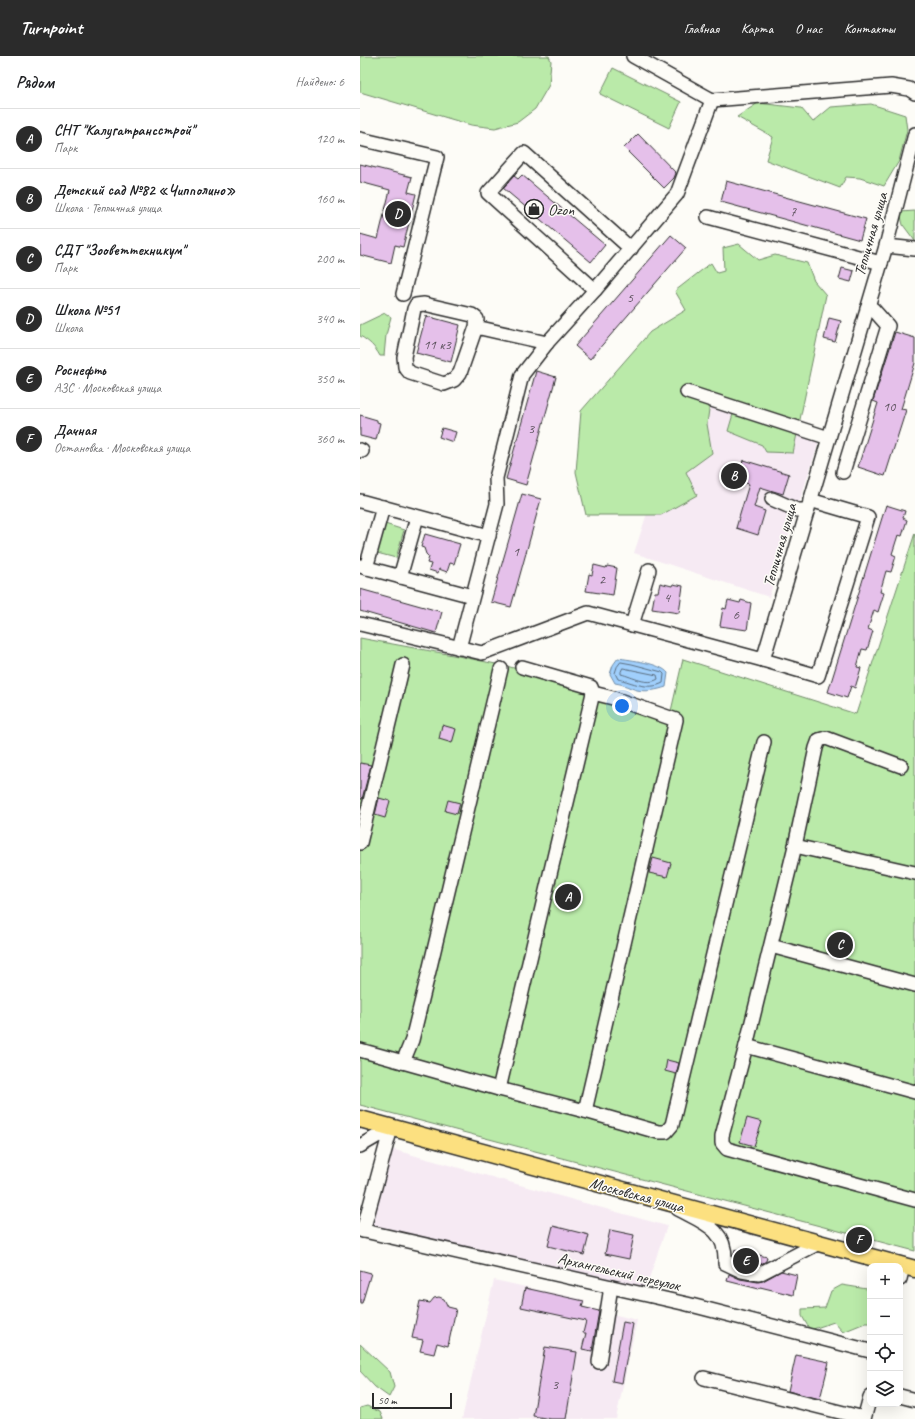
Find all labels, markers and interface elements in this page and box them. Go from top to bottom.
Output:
text: Turnpoint [20,16,82,40]
text: Главная [684,20,719,37]
text: Карта [741,20,773,37]
text: О нас [795,20,822,37]
text: Контакты [844,20,895,37]
text: Рядом [16,72,54,93]
text: Найдено: 6 [296,74,344,90]
text: СНТ "Калугатрансстрой" [54,121,194,140]
text: A [26,131,32,147]
text: 120 m [316,131,344,147]
text: Парк [54,140,77,156]
text: Детский сад №82 «Чипполино» [54,181,235,200]
street label: Тепличная улица [849,189,893,278]
text: B [26,191,32,207]
text: 160 m [316,191,344,207]
shop icon: Ozon [523,198,545,220]
pin: D [385,199,411,229]
text: Школа · Тепличная улица [54,200,161,216]
place label: Ozon [548,200,575,220]
house number: 7 [790,203,797,220]
text: СДТ "Зооветтехникум" [54,241,185,260]
text: C [26,251,32,267]
text: 200 m [316,251,344,267]
text: Парк [54,260,77,276]
house number: 5 [627,289,634,306]
text: Школа №51 [54,301,119,320]
text: D [25,311,33,327]
text: 340 m [316,311,344,327]
text: Школа [54,320,83,336]
house number: 11 к3 [423,336,452,353]
text: Роснефть [54,361,106,380]
text: E [26,371,32,387]
text: 350 m [316,371,344,387]
text: АЗС · Московская улица [54,380,161,396]
house number: 10 [883,398,897,415]
house number: 3 [528,420,536,437]
text: Дачная [54,421,96,440]
text: F [26,431,32,447]
text: 360 m [316,431,344,447]
text: Остановка · Московская улица [54,440,190,456]
pin: B [721,461,747,491]
street label: Тепличная улица [758,500,802,589]
house number: 1 [513,543,520,560]
house number: 2 [599,571,607,588]
house number: 4 [664,589,672,606]
house number: 6 [733,606,740,623]
your location [612,696,632,716]
pin: A [555,882,581,912]
pin: C [827,930,853,960]
street label: Московская улица [587,1173,687,1217]
pin: F [846,1225,872,1255]
pin: E [733,1246,759,1276]
street label: Архангельский переулок [556,1248,684,1296]
map controls [867,1263,903,1407]
button: + [867,1263,903,1299]
button: − [867,1299,903,1335]
button: locate [867,1335,903,1371]
button: layers [867,1371,903,1407]
house number: 3 [552,1376,560,1393]
scale bar [372,1391,452,1410]
text: 50 m [378,1393,397,1407]

